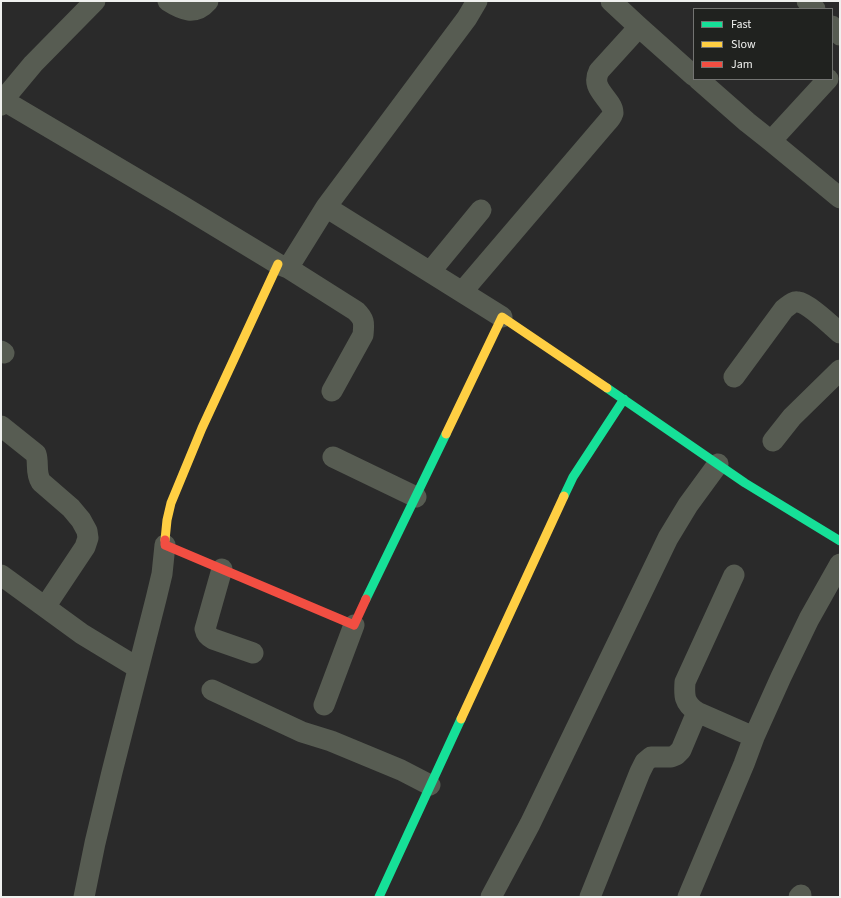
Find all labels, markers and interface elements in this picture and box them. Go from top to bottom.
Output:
legend [693,8,833,80]
text: Fast [731,16,751,33]
text: Slow [731,36,756,53]
text: Jam [731,56,753,73]

